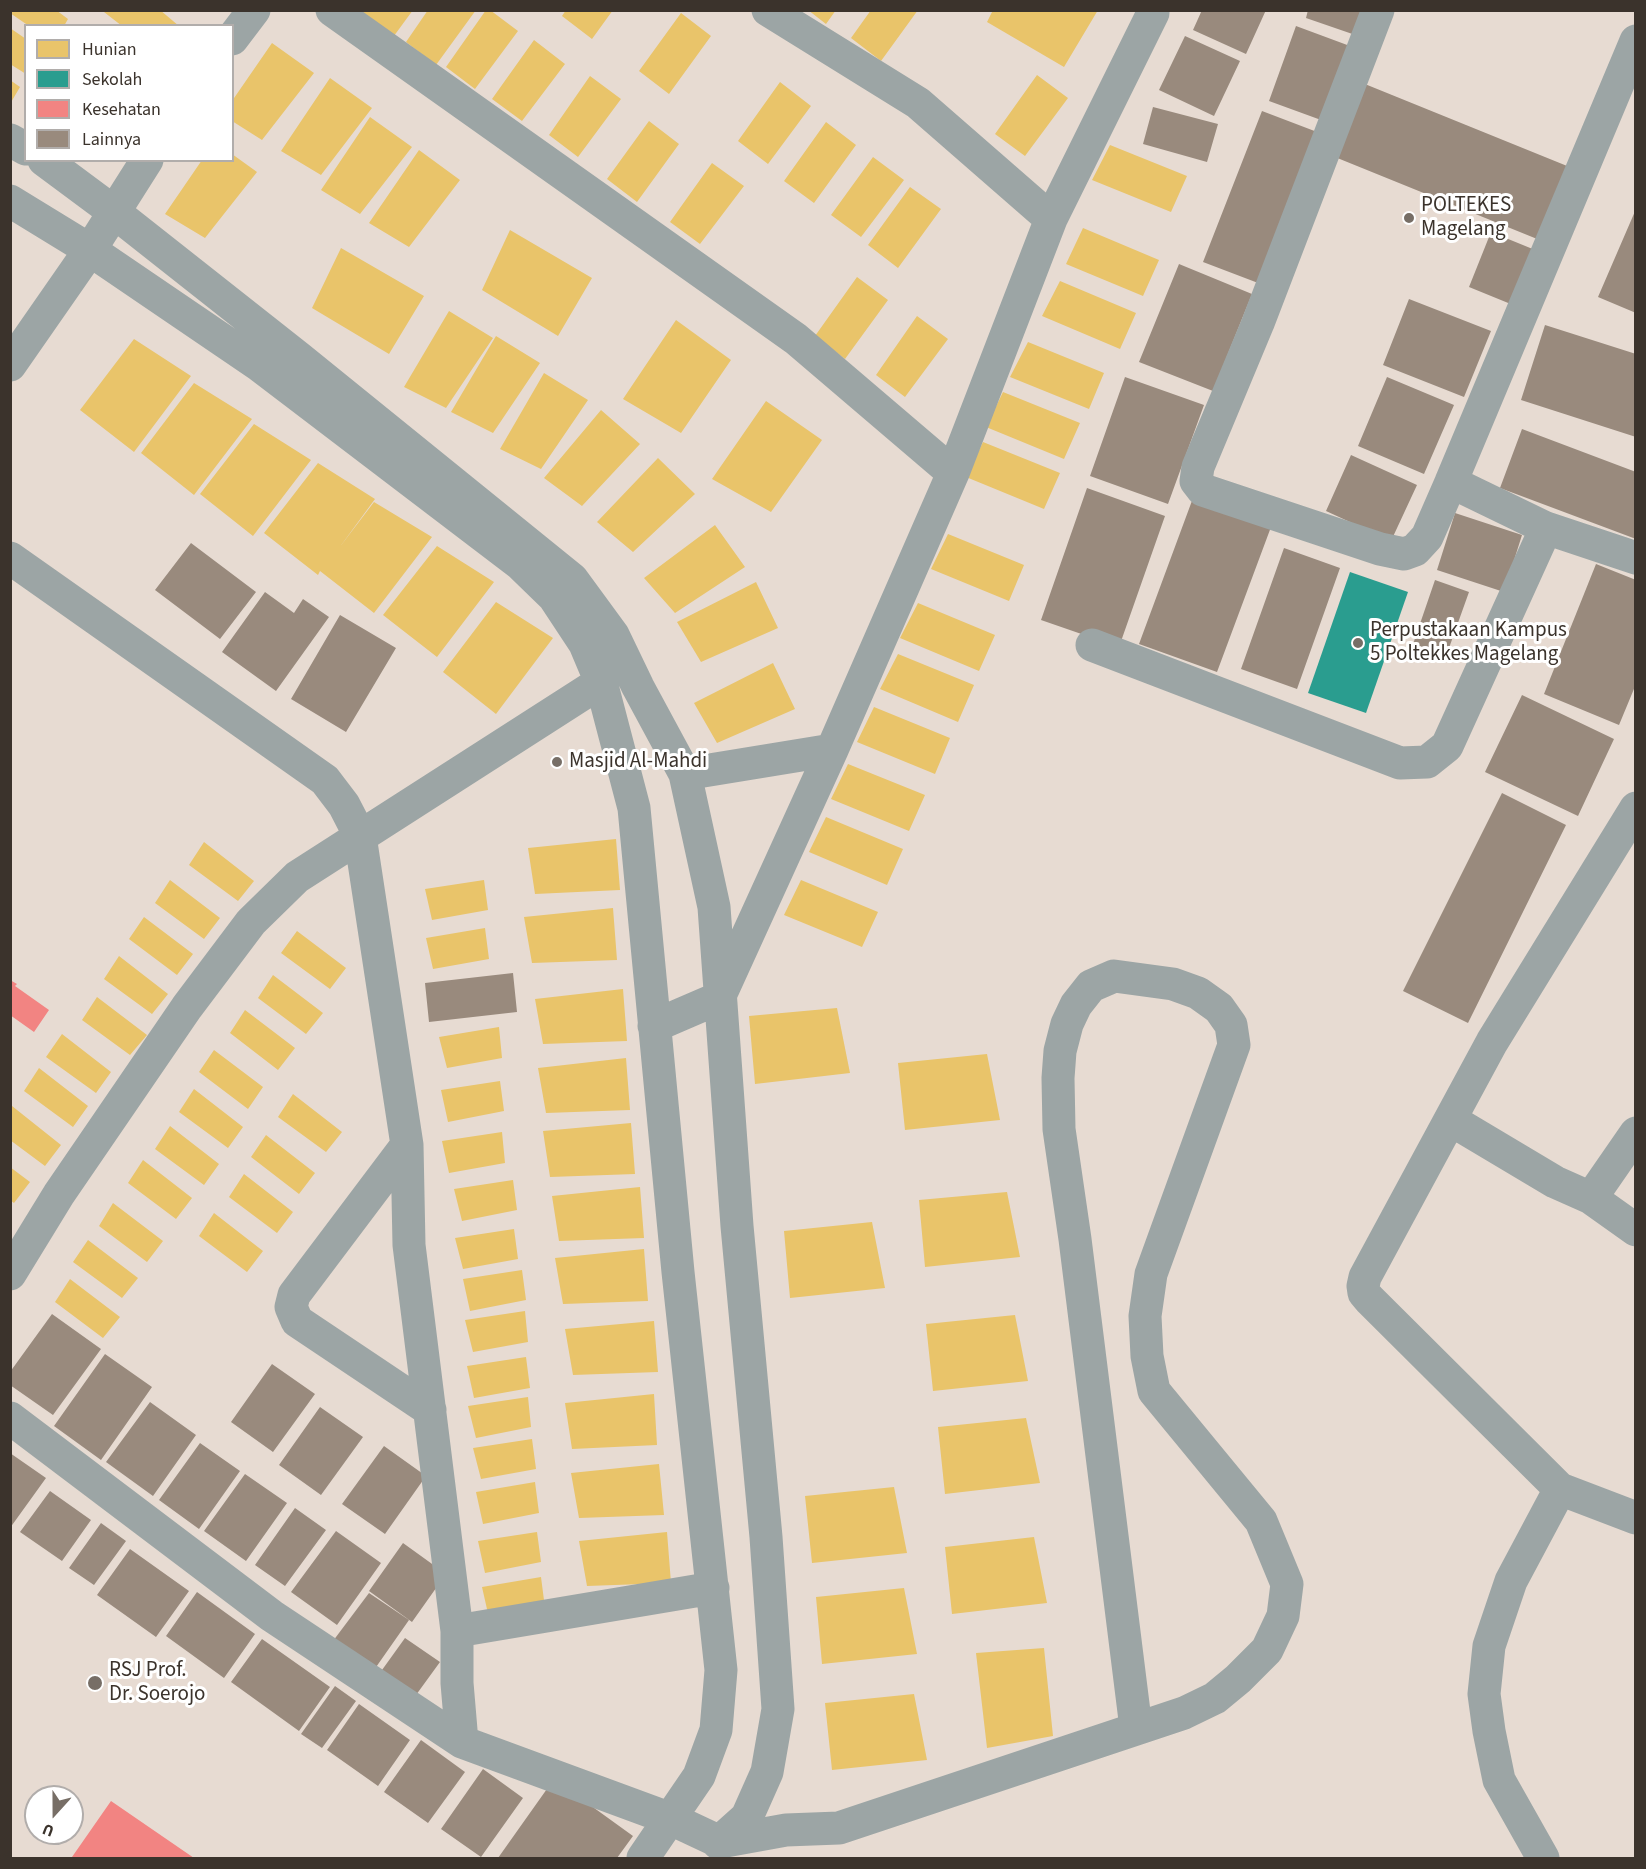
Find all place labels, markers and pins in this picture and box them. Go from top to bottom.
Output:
place label: POLTEKES Magelang [1421,193,1511,243]
marker: POLTEKES Magelang [1402,211,1416,225]
place label: Perpustakaan Kampus 5 Poltekkes Magelang [1370,618,1567,668]
marker: Perpustakaan Kampus 5 Poltekkes Magelang [1351,636,1365,650]
place label: Masjid Al-Mahdi [569,749,707,775]
marker: Masjid Al-Mahdi [550,755,564,769]
place label: RSJ Prof. Dr. Soerojo [109,1658,205,1708]
marker: RSJ Prof. Dr. Soerojo [86,1674,104,1692]

